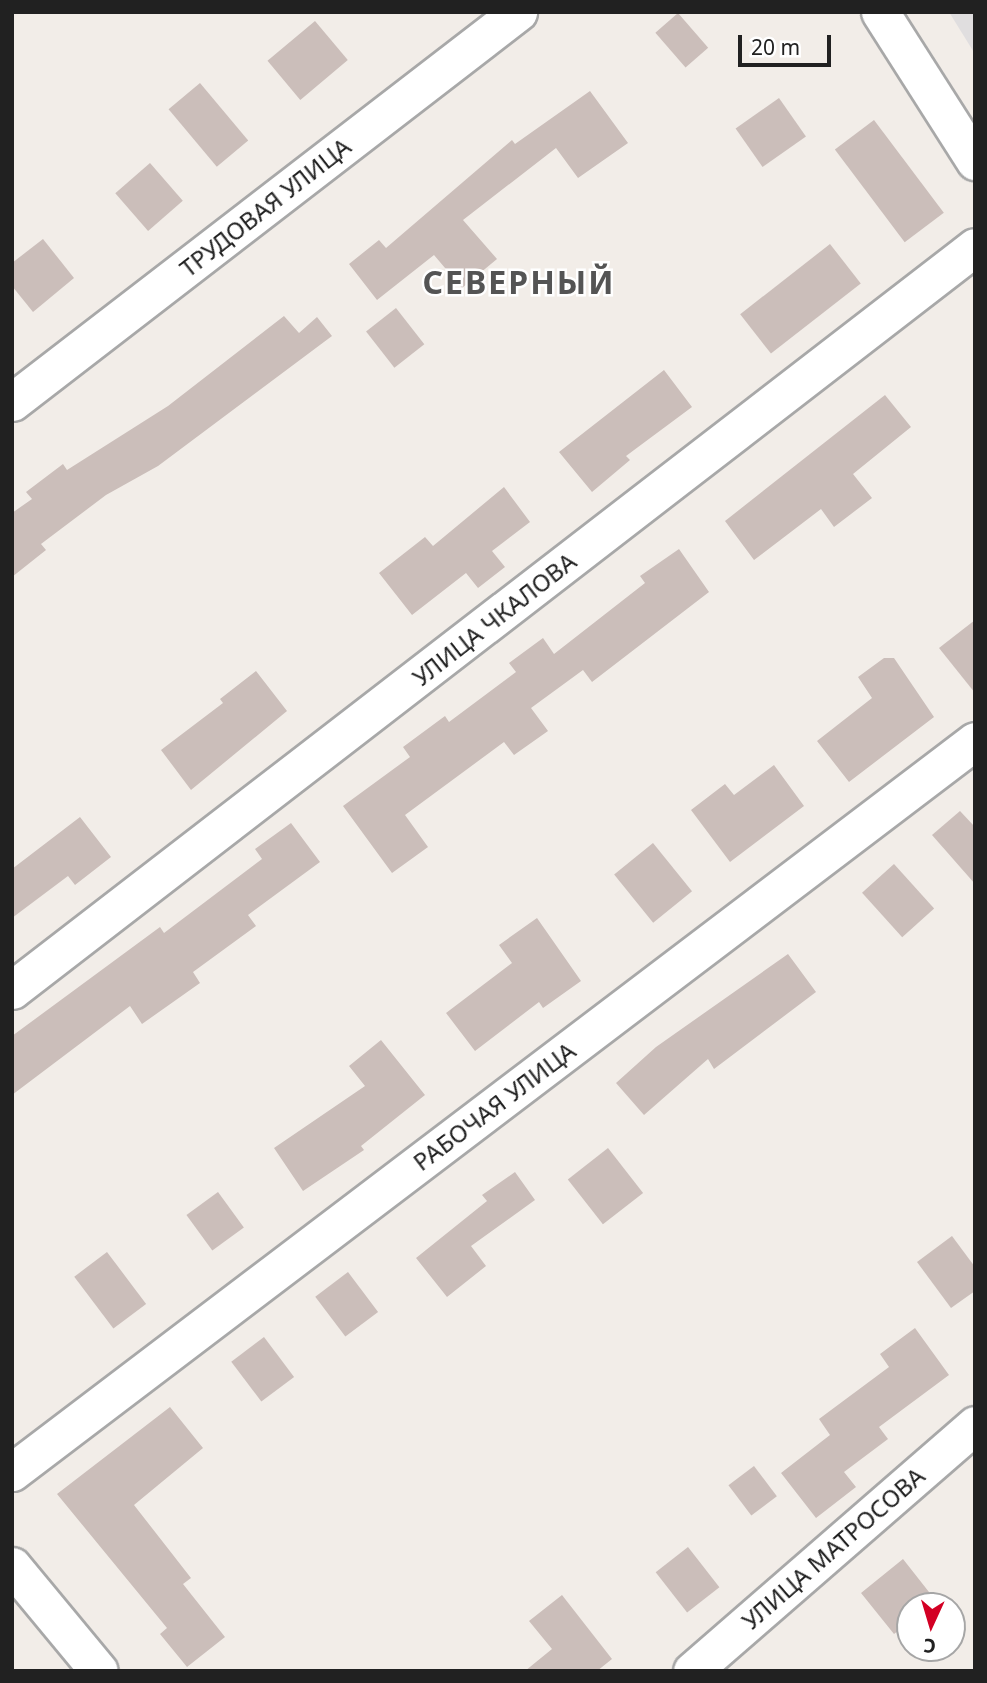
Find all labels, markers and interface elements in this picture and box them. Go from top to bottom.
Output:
scale bar [742,21,835,65]
text: 20 m [751,33,800,61]
street label: ТРУДОВАЯ УЛИЦА [174,131,356,283]
district label: СЕВЕРНЫЙ [423,263,615,301]
street label: УЛИЦА ЧКАЛОВА [407,546,581,692]
street label: РАБОЧАЯ УЛИЦА [407,1036,581,1176]
street label: УЛИЦА МАТРОСОВА [736,1461,930,1635]
north arrow [896,1592,966,1662]
text: С [923,1633,937,1659]

